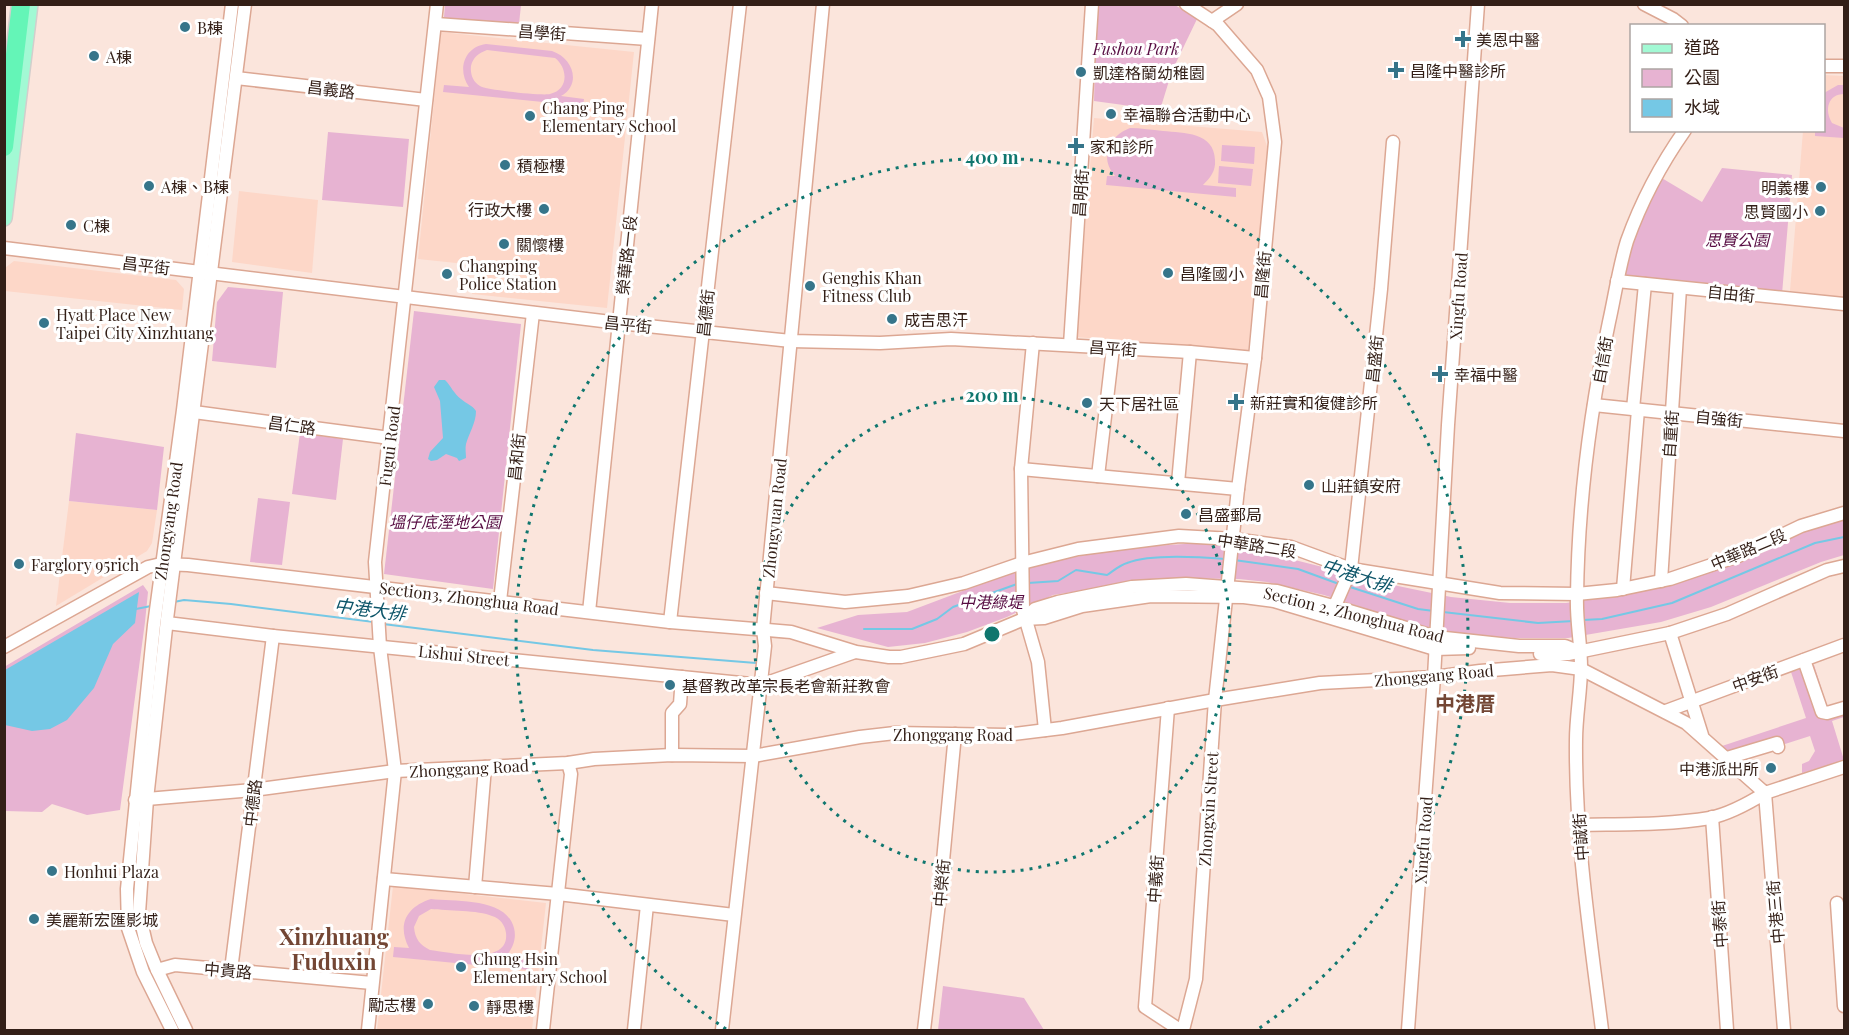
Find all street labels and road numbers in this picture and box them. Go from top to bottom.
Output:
street label: 昌學街 [517,20,567,44]
street label: 昌義路 [306,76,356,102]
street label: 昌明街 [1068,168,1092,218]
street label: 榮華路一段 [611,214,641,296]
street label: 昌隆街 [1249,250,1275,300]
street label: 昌平街 [121,252,171,278]
street label: Xingfu Road [1444,252,1472,340]
street label: 自由街 [1706,280,1756,306]
street label: 昌德街 [692,288,718,338]
street label: 昌平街 [603,311,653,337]
street label: 昌盛街 [1361,334,1387,384]
street label: 自信街 [1587,335,1617,385]
street label: 昌平街 [1088,336,1138,360]
street label: Fugui Road [374,404,404,488]
street label: 自強街 [1694,405,1744,431]
street label: 自重街 [1658,409,1682,459]
street label: 昌仁路 [267,411,317,439]
street label: 昌和街 [503,432,529,482]
street label: Zhongyuan Road [757,457,791,579]
street label: Zhongyang Road [149,460,187,582]
street label: 中華路二段 [1707,524,1789,574]
street label: 中華路二段 [1216,528,1298,562]
street label: Section3, Zhonghua Road [378,577,560,619]
street label: Section 2, Zhonghua Road [1262,581,1446,647]
street label: Lishui Street [417,640,511,670]
street label: Zhonggang Road [1373,659,1495,691]
street label: 中安街 [1729,660,1781,696]
street label: Zhonggang Road [893,724,1013,745]
street label: Zhongxin Street [1194,751,1223,867]
street label: Zhonggang Road [409,754,529,782]
street label: 中德路 [239,778,265,828]
street label: Xingfu Road [1409,796,1437,884]
street label: 中誠街 [1568,812,1592,862]
street label: 中義街 [1143,854,1167,904]
street label: 中榮街 [928,858,954,908]
street label: 中港三街 [1762,879,1788,945]
street label: 中泰街 [1707,899,1731,949]
street label: 中貴路 [203,957,253,983]

